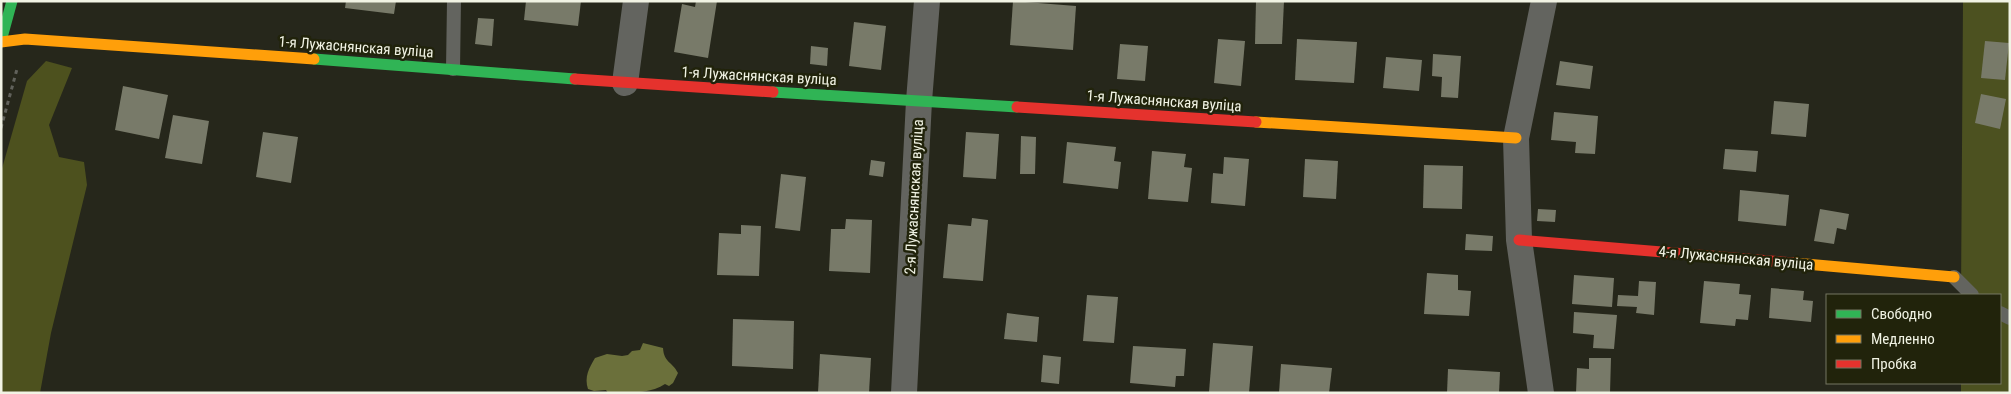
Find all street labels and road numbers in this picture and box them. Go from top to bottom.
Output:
street label: 1-я Лужаснянская вуліца [278,33,434,61]
street label: 1-я Лужаснянская вуліца [681,63,837,89]
street label: 1-я Лужаснянская вуліца [1086,87,1242,115]
street label: 2-я Лужаснянская вуліца [901,119,927,275]
street label: 4-я Лужаснянская вуліца [1658,242,1814,274]

